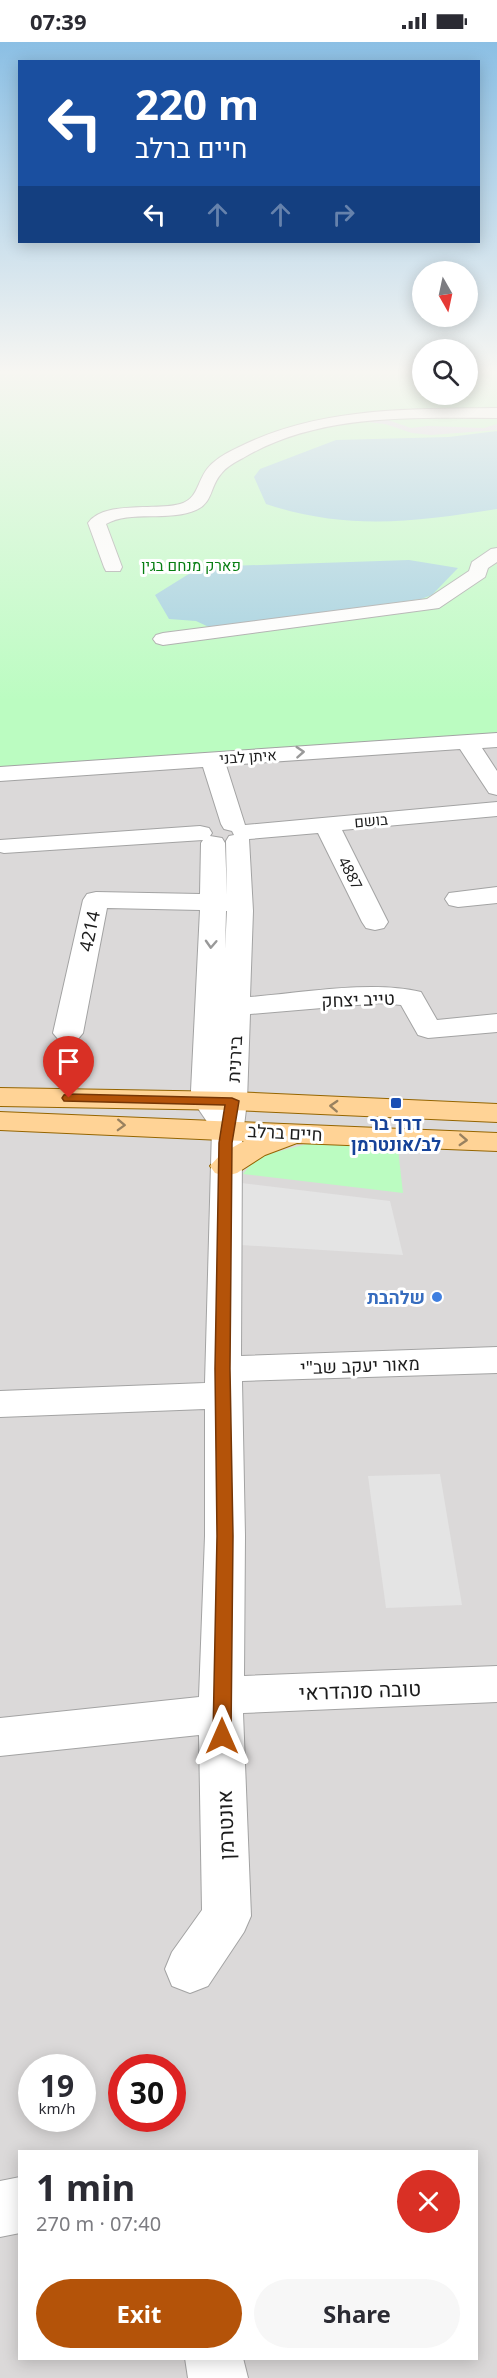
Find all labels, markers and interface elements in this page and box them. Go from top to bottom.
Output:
text: 07:39 [30,6,87,36]
text: 220 m [135,75,259,132]
icon: left [36,84,114,162]
text: חיים ברלב [135,129,247,166]
icon: left [138,198,171,231]
icon: ahead [201,198,234,231]
icon: ahead [264,198,297,231]
icon: right [327,198,360,231]
north arrow [412,261,478,327]
map controls [412,261,478,405]
button: search [412,339,478,405]
park label: פארק מנחם בגין [141,555,241,575]
street label: איתן לבני [219,744,277,768]
one-way arrow [295,746,304,759]
street label: בושם [353,809,389,831]
street label: 4887 [334,853,368,893]
street label: 4214 [73,908,105,954]
one-way arrow [204,939,217,948]
street label: טייב יצחק [321,986,395,1012]
street label: בירנית [221,1034,247,1083]
pin [43,1036,94,1098]
icon: arrive [52,1045,85,1078]
marker: דרך בר לב/אונטרמן [389,1096,403,1110]
one-way arrow [329,1100,338,1113]
place label: דרך בר לב/אונטרמן [351,1111,441,1156]
street label: חיים ברלב [247,1118,323,1146]
one-way arrow [117,1119,126,1132]
one-way arrow [459,1134,468,1147]
place label: שלהבת [367,1285,425,1309]
marker: שלהבת [430,1290,444,1304]
street label: מאור יעקב שב"י [300,1351,420,1379]
street label: טובה סנהדראי [298,1674,422,1706]
position arrow [190,1704,254,1768]
street label: אונטרמן [210,1790,240,1860]
speed limit sign: 30 [108,2054,186,2132]
text: 19 [40,2065,74,2106]
text: km/h [39,2098,75,2118]
text: 1 min [36,2163,135,2212]
button: close [397,2170,460,2233]
text: 270 m · 07:40 [36,2210,161,2237]
button: Exit [36,2279,242,2348]
button: Share [254,2279,460,2348]

